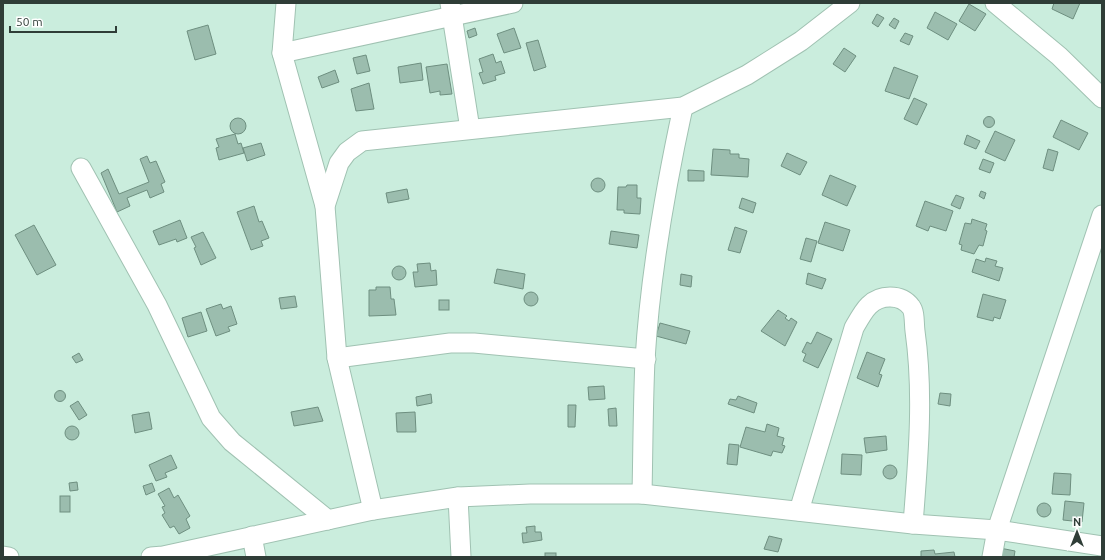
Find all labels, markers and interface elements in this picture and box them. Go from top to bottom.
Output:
scale bar [10,8,116,34]
text: 50 m [16,15,43,28]
north arrow [1057,512,1097,552]
text: N [1073,516,1081,528]

